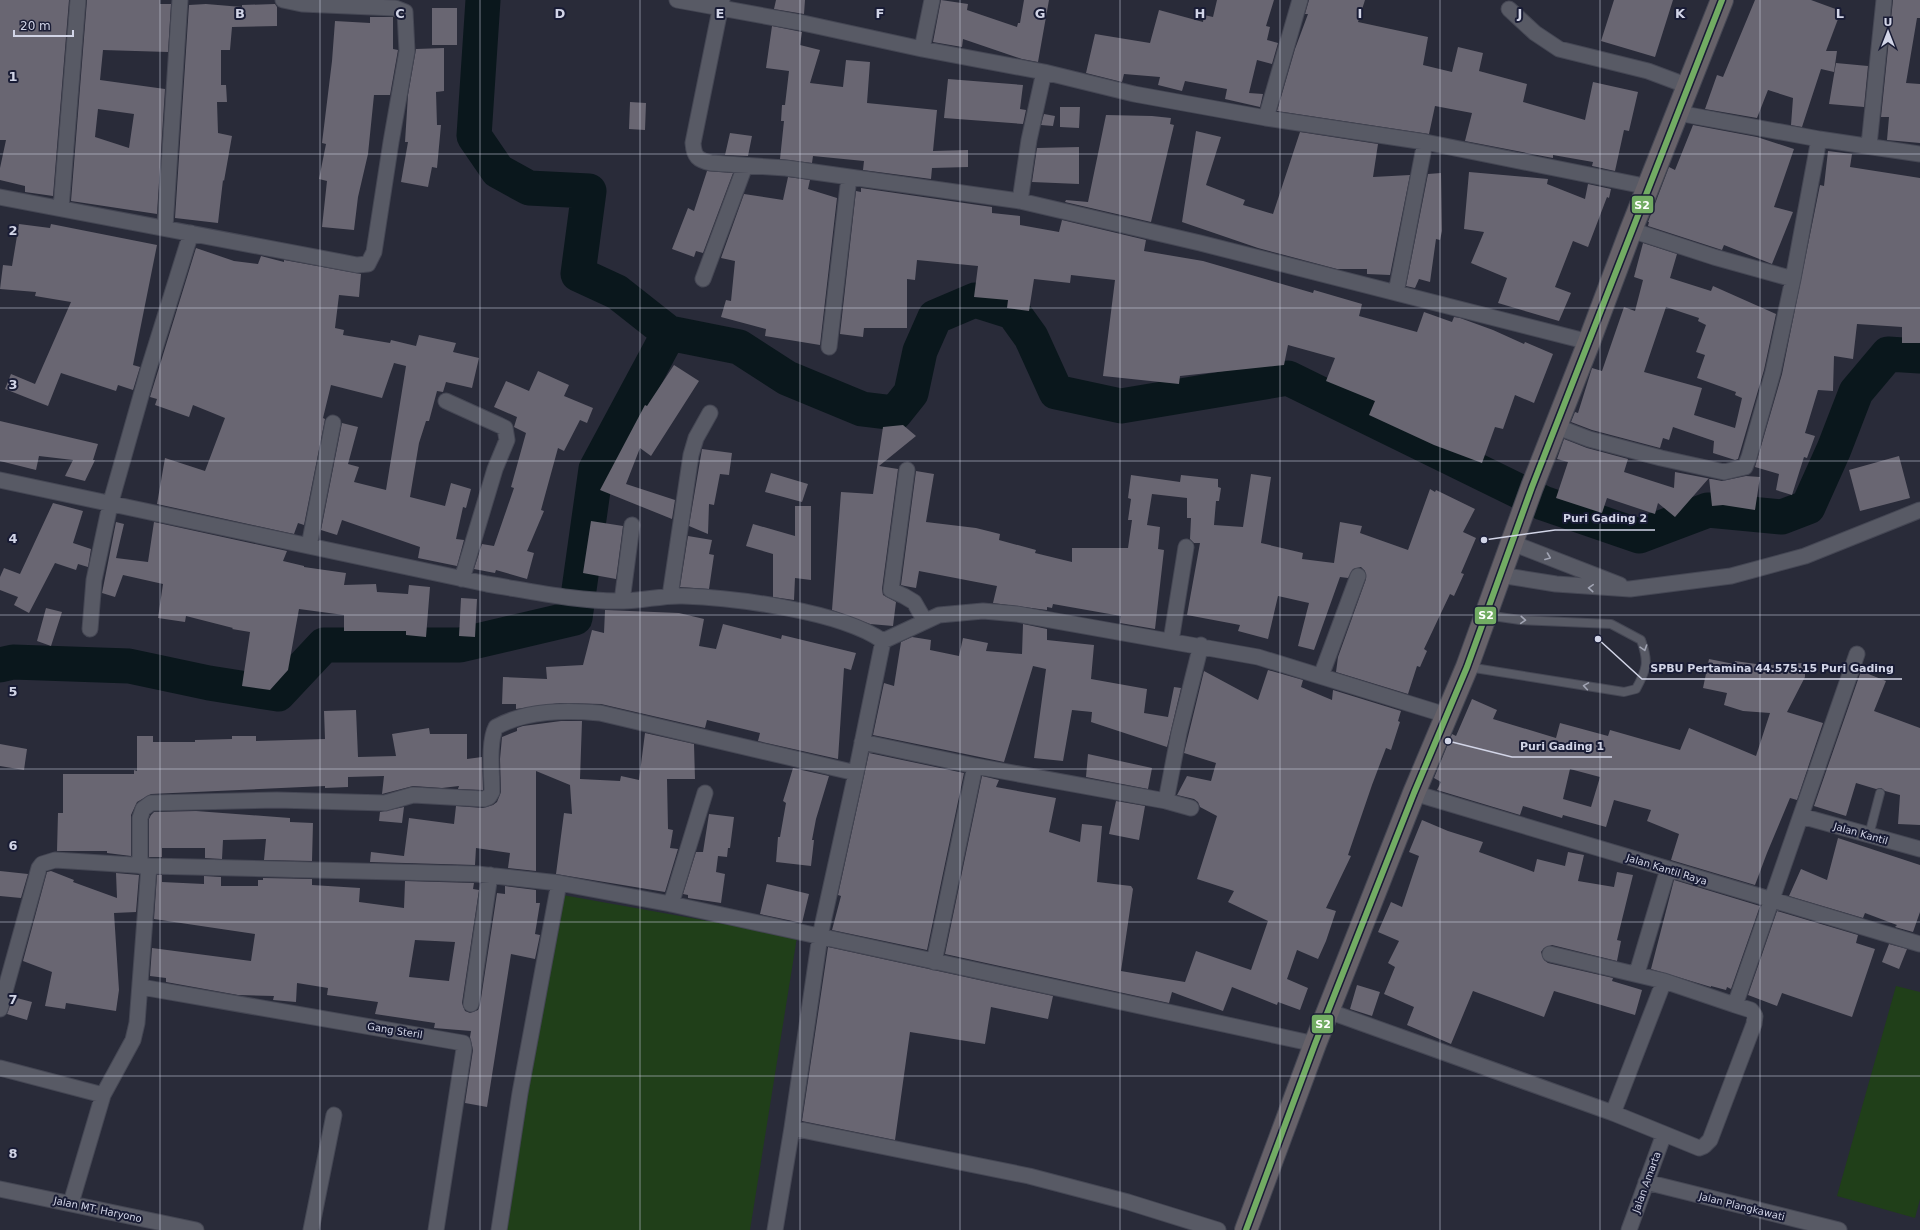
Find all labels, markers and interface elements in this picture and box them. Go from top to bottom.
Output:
text: B [235,6,245,21]
text: C [395,6,405,21]
text: D [555,6,566,21]
text: E [716,6,724,21]
text: F [876,6,884,21]
text: G [1035,6,1045,21]
text: H [1195,6,1205,21]
text: I [1358,6,1362,21]
text: J [1517,6,1522,21]
text: K [1675,6,1686,21]
text: L [1836,6,1844,21]
scale bar [14,12,73,38]
north arrow [1868,12,1908,52]
text: U [1884,16,1892,29]
text: 20 m [20,19,51,33]
text: 1 [8,69,18,84]
line badge: S2 [1631,195,1654,214]
text: S2 [1634,199,1650,212]
text: 2 [8,223,18,238]
text: 3 [8,377,18,392]
callout: Puri Gading 2 [1555,507,1655,530]
text: Puri Gading 2 [1563,512,1647,525]
text: 4 [8,531,18,546]
one-way arrow [1545,553,1552,561]
one-way arrow [1588,583,1594,592]
line badge: S2 [1474,606,1497,625]
text: S2 [1478,609,1494,622]
one-way arrow [1520,615,1526,624]
one-way arrow [1639,644,1648,651]
callout: SPBU Pertamina 44.575.15 Puri Gading [1642,656,1902,679]
text: SPBU Pertamina 44.575.15 Puri Gading [1650,662,1894,675]
one-way arrow [1583,682,1589,690]
text: 5 [8,684,18,699]
callout: Puri Gading 1 [1512,734,1612,757]
text: Puri Gading 1 [1520,740,1604,753]
street label: Jalan Kantil [1832,820,1889,846]
text: 6 [8,838,18,853]
street label: Jalan Kantil Raya [1624,852,1709,887]
text: 7 [8,992,18,1007]
line badge: S2 [1311,1014,1334,1034]
text: S2 [1315,1018,1331,1031]
street label: Gang Steril [366,1021,423,1040]
text: 8 [8,1146,18,1161]
street label: Jalan Amarta [1630,1150,1663,1215]
street label: Jalan Plangkawati [1697,1190,1786,1222]
street label: Jalan MT. Haryono [52,1195,143,1224]

